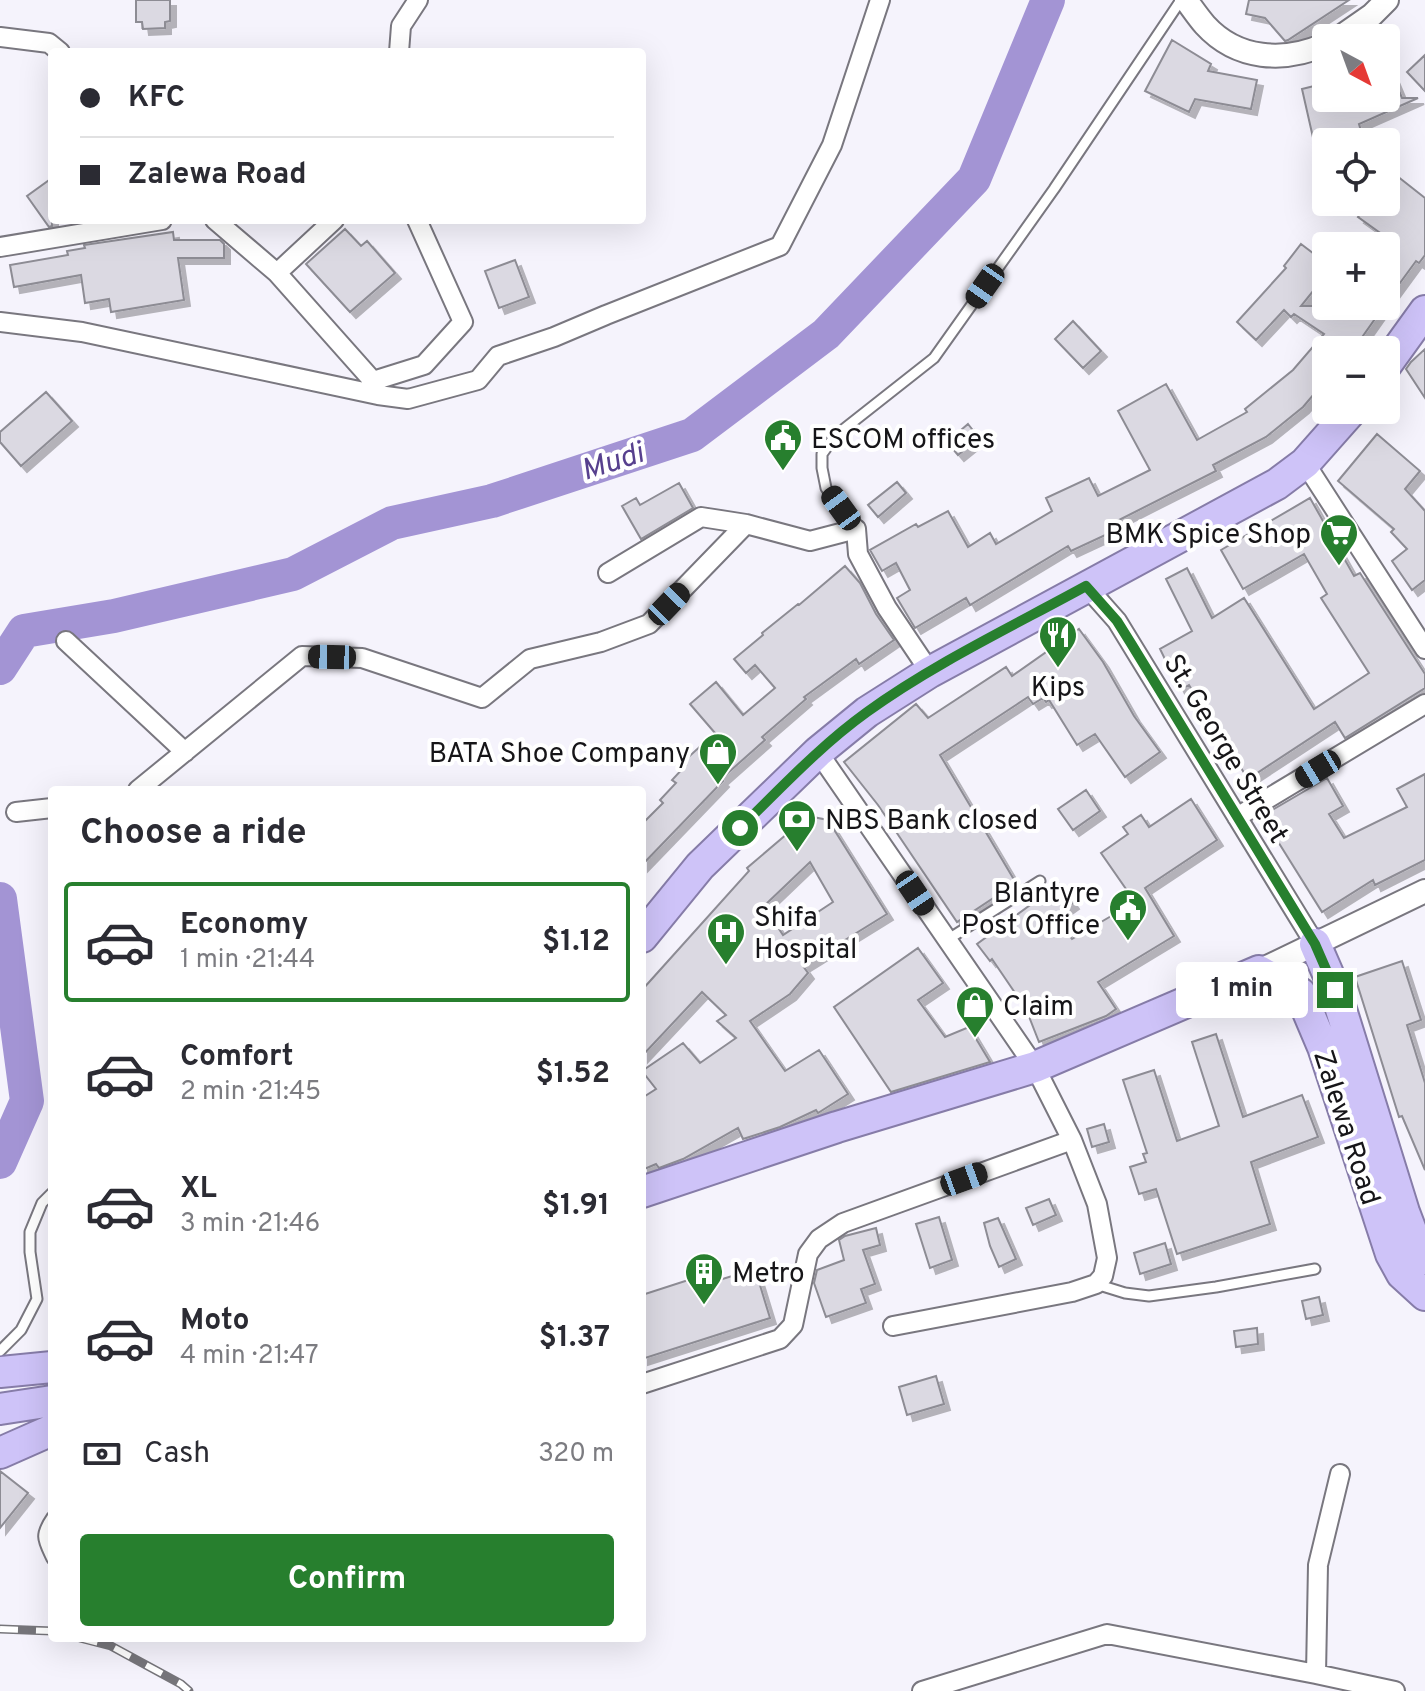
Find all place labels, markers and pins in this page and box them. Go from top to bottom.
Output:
public building icon: ESCOM offices [762,417,804,472]
place label: ESCOM offices [811,423,995,459]
supermarket icon: BMK Spice Shop [1318,512,1360,567]
place label: BMK Spice Shop [1105,518,1311,554]
restaurant icon: Kips [1037,614,1079,669]
place label: Kips [1031,671,1085,707]
shop icon: BATA Shoe Company [697,731,739,786]
place label: BATA Shoe Company [429,737,690,773]
bank icon: NBS Bank closed [776,798,818,853]
place label: NBS Bank closed [825,804,1038,840]
place label: Blantyre Post Office [961,877,1100,945]
public building icon: Blantyre Post Office [1107,887,1149,942]
place label: Shifa Hospital [754,901,857,969]
hospital icon: Shifa Hospital [705,911,747,966]
shop icon: Claim [954,984,996,1039]
place label: Claim [1003,990,1074,1026]
building icon: Metro [683,1251,725,1306]
place label: Metro [732,1257,805,1293]

